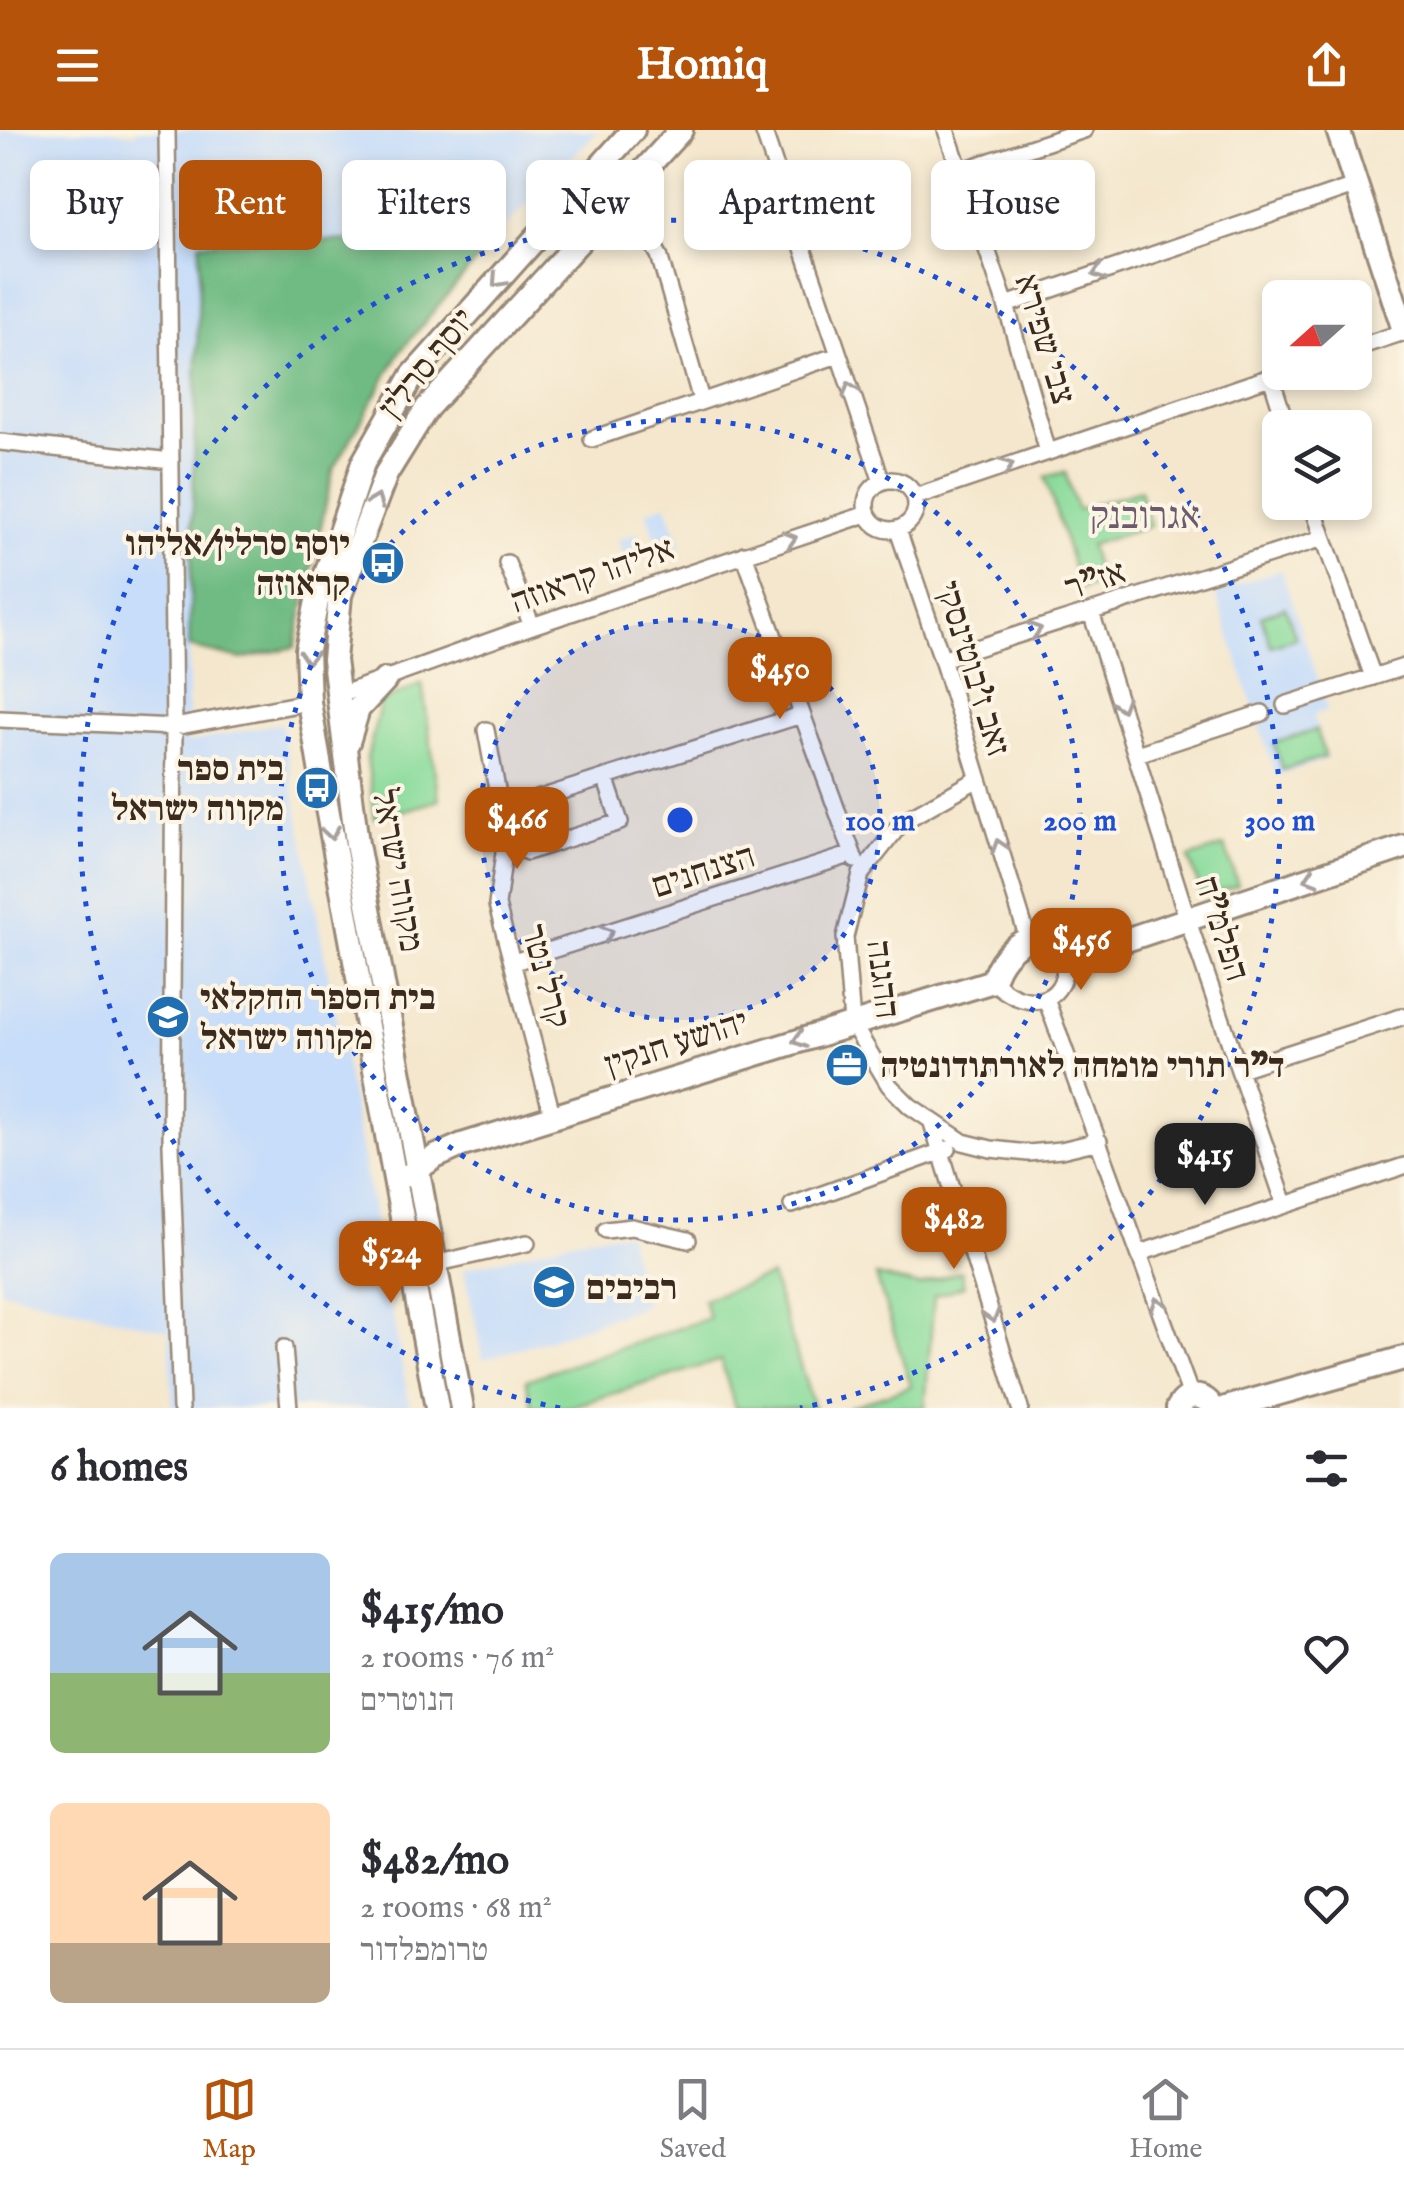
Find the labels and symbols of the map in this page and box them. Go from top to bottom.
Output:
one-way arrow [1092,262,1109,282]
one-way arrow [491,269,509,288]
street label: צבי שפירא [1003,269,1085,410]
north arrow [1262,280,1372,390]
street label: יוסף סרלין [370,300,486,429]
one-way arrow [842,382,862,399]
one-way arrow [997,457,1014,477]
one-way arrow [364,493,385,510]
district label: אגרובנק [1090,494,1200,542]
place label: יוסף סרלין/אליהו קראוזה [125,523,350,608]
street label: אליהו קראוזה [505,527,681,625]
one-way arrow [781,530,798,550]
bus stop icon: יוסף סרלין/אליהו קראוזה [360,540,406,586]
street label: אז"ר [1060,550,1132,612]
street label: זאב ז'בוטינסקי [924,576,1020,762]
one-way arrow [1026,621,1043,641]
pin: $450 [721,637,839,722]
one-way arrow [298,649,319,665]
one-way arrow [1110,695,1130,712]
place label: בית ספר מקווה ישראל [111,748,284,833]
bus stop icon: בית ספר מקווה ישראל [294,765,340,811]
street label: מקווה ישראל [360,785,433,956]
pin: $466 [458,787,576,872]
centre of rings [662,802,698,838]
text: 100 m [845,803,915,841]
text: 200 m [1043,803,1117,841]
text: 300 m [1245,803,1315,841]
one-way arrow [320,825,341,841]
street label: הצנחנים [646,835,761,910]
one-way arrow [990,838,1011,855]
one-way arrow [1304,866,1321,886]
street label: הפלמ"ח [1182,870,1259,987]
pin: $456 [1022,908,1140,993]
street label: קרל נטר [509,920,580,1033]
one-way arrow [597,924,614,944]
street label: ההגנה [854,937,909,1021]
place label: בית הספר החקלאי מקווה ישראל [200,977,436,1062]
school or university icon: בית הספר החקלאי מקווה ישראל [145,994,191,1040]
street label: יהושע חנקין [599,1000,754,1089]
one-way arrow [792,1028,809,1049]
office icon: ד"ר תורי מומחה לאורתודונטיה [824,1042,870,1088]
place label: ד"ר תורי מומחה לאורתודונטיה [880,1045,1284,1090]
pin: $415 [1146,1123,1264,1208]
pin: $482 [895,1187,1013,1272]
pin: $524 [332,1221,450,1306]
school or university icon: רביבים [531,1264,577,1310]
place label: רביבים [586,1267,677,1312]
one-way arrow [1149,1297,1170,1314]
one-way arrow [980,1307,1000,1324]

